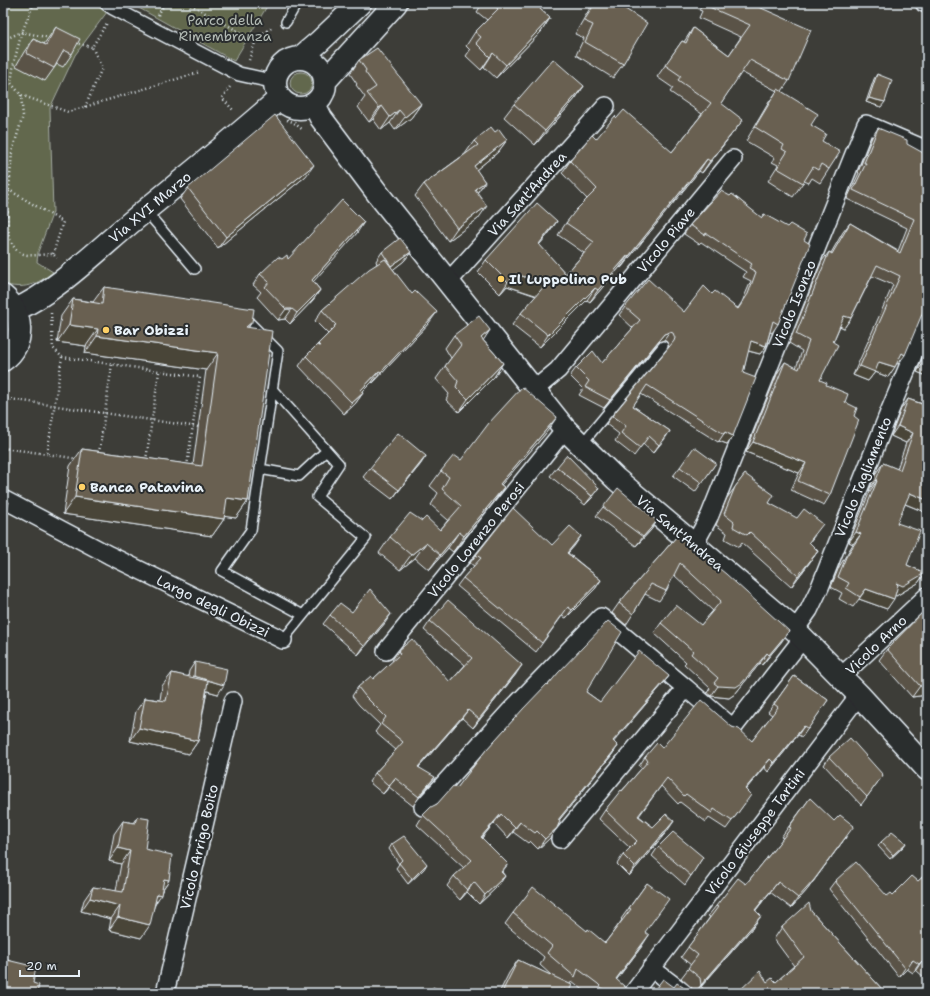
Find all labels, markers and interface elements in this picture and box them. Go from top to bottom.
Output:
park label: Parco della Rimembranza [179,11,272,45]
street label: Via Sant'Andrea [484,147,570,241]
street label: Via XVI Marzo [105,167,195,247]
street label: Vicolo Piave [633,203,699,277]
street label: Vicolo Isonzo [768,257,820,351]
place label: Il Luppolino Pub [509,270,627,288]
marker: Il Luppolino Pub [496,274,506,284]
place label: Bar Obizzi [114,321,189,339]
marker: Bar Obizzi [101,325,111,335]
street label: Vicolo Tagliamento [831,414,895,540]
place label: Banca Patavina [90,478,204,496]
street label: Vicolo Lorenzo Perosi [424,478,528,602]
marker: Banca Patavina [77,482,87,492]
street label: Via Sant'Andrea [632,491,728,575]
street label: Largo degli Obizzi [154,571,272,641]
street label: Vicolo Arno [841,611,911,679]
street label: Vicolo Giuseppe Tartini [701,765,809,899]
street label: Vicolo Arrigo Boito [176,783,222,911]
scale bar [20,952,79,978]
text: 20 m [26,958,57,974]

